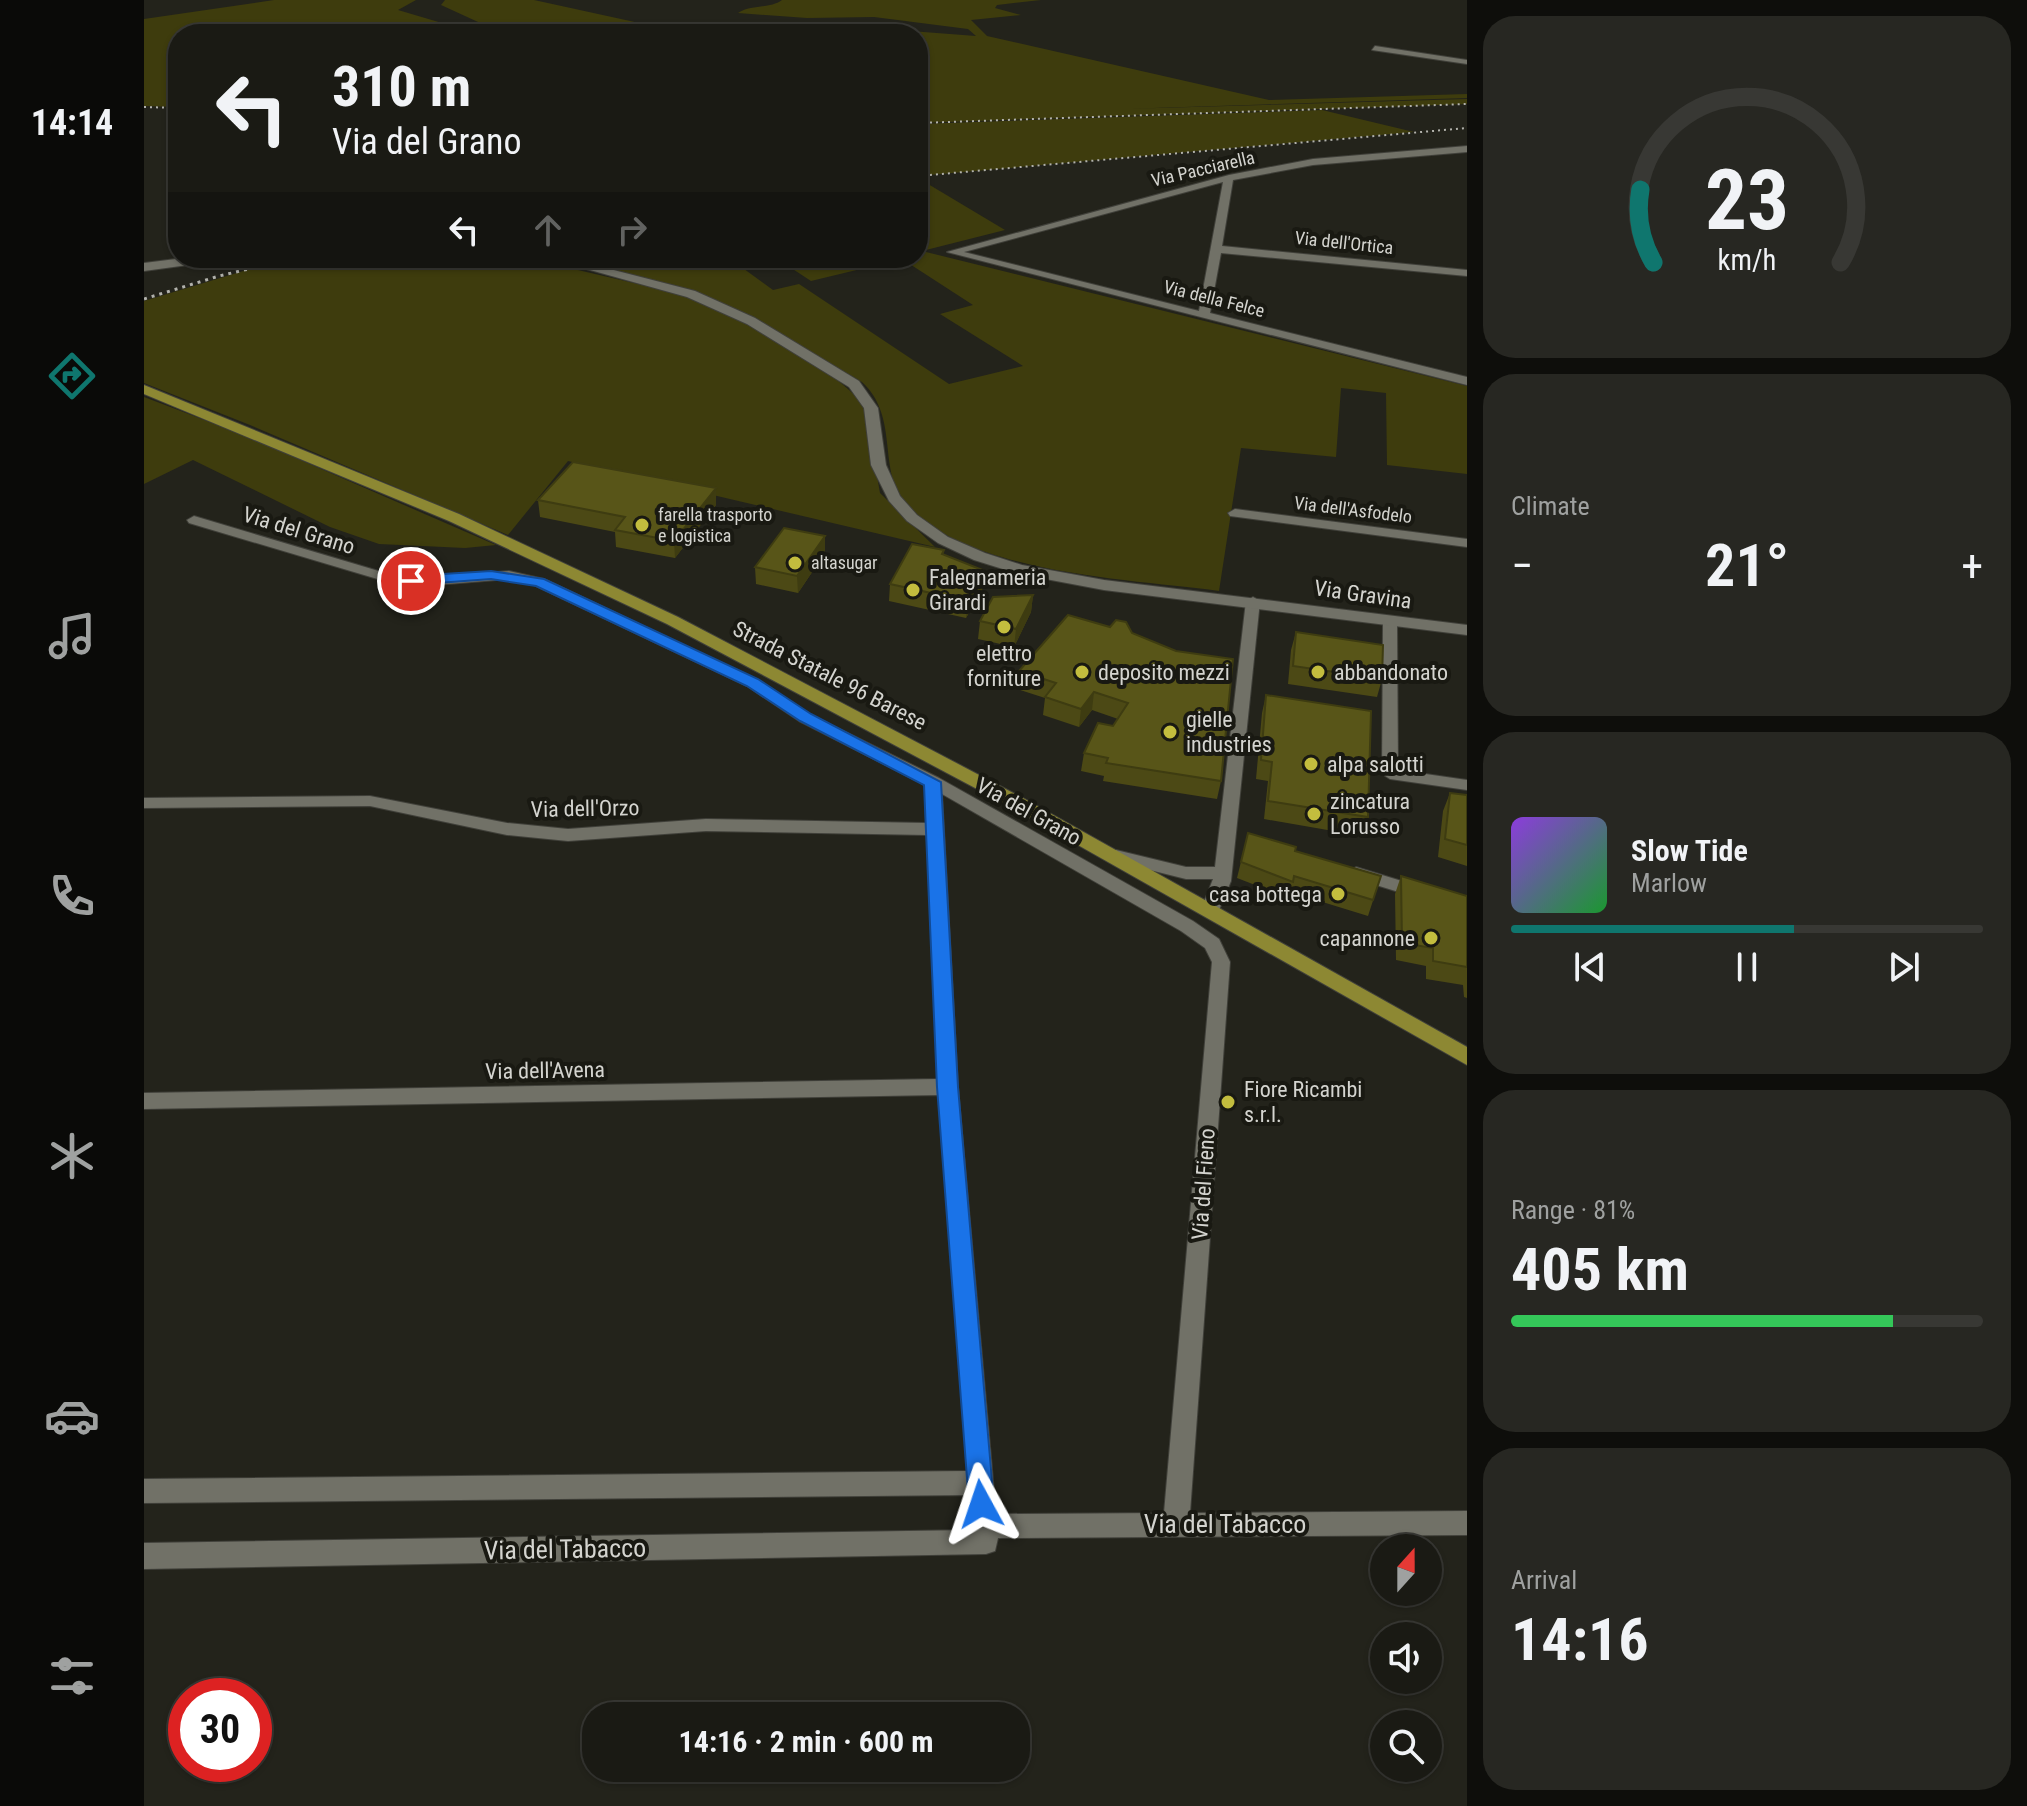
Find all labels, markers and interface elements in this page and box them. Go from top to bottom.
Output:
text: 310 m [332,54,471,120]
icon: left [200,56,304,160]
text: 14:14 [31,102,113,144]
text: Via del Grano [332,121,522,163]
street label: Via Pacciarella [1149,146,1257,191]
text: 23 [1705,152,1789,249]
icon: left [442,208,486,252]
icon: ahead [526,208,570,252]
icon: right [610,208,654,252]
street label: Via dell'Ortica [1294,227,1394,258]
text: km/h [1718,243,1776,277]
street label: Via della Felce [1162,276,1267,321]
icon: directions [44,348,100,404]
text: Climate [1511,491,1590,521]
street label: Via dell'Asfodelo [1293,492,1413,527]
street label: Via del Grano [240,502,358,559]
place label: farella trasporto e logistica [658,504,772,546]
marker: farella trasporto e logistica [633,516,651,534]
text: 21° [1705,530,1789,601]
text: − [1511,540,1533,592]
text: + [1961,540,1983,592]
pin [377,547,445,615]
place label: altasugar [811,552,878,573]
marker: altasugar [786,554,804,572]
icon: arrive [389,559,433,603]
place label: Falegnameria Girardi [929,565,1046,615]
street label: Via Gravina [1313,575,1413,614]
marker: Falegnameria Girardi [904,581,922,599]
icon: music [44,608,100,664]
street label: Strada Statale 96 Barese [729,616,931,735]
marker: elettro forniture [995,618,1013,636]
place label: elettro forniture [967,641,1041,691]
place label: deposito mezzi [1098,660,1230,685]
place label: abbandonato [1334,660,1448,685]
marker: deposito mezzi [1073,663,1091,681]
marker: abbandonato [1309,663,1327,681]
place label: gielle industries [1186,707,1272,757]
marker: gielle industries [1161,723,1179,741]
place label: alpa salotti [1327,752,1424,777]
marker: alpa salotti [1302,755,1320,773]
street label: Via del Grano [972,772,1085,850]
place label: zincatura Lorusso [1330,789,1410,839]
street label: Via dell'Orzo [531,795,640,822]
marker: zincatura Lorusso [1305,805,1323,823]
text: Slow Tide [1631,833,1748,868]
icon: phone [44,868,100,924]
text: Marlow [1631,868,1707,898]
place label: casa bottega [1209,882,1322,907]
marker: casa bottega [1329,885,1347,903]
place label: capannone [1320,926,1415,951]
marker: capannone [1422,929,1440,947]
icon: previous [1568,945,1612,989]
icon: pause [1725,945,1769,989]
icon: next [1882,945,1926,989]
street label: Via dell'Avena [485,1057,605,1084]
place label: Fiore Ricambi s.r.l. [1244,1077,1362,1127]
marker: Fiore Ricambi s.r.l. [1219,1093,1237,1111]
street label: Via del Fieno [1187,1127,1220,1241]
icon: climate [44,1128,100,1184]
text: Range · 81% [1511,1195,1635,1225]
text: 405 km [1511,1234,1689,1305]
icon: car [44,1388,100,1444]
position arrow [939,1462,1023,1546]
street label: Via del Tabacco [1144,1509,1306,1539]
street label: Via del Tabacco [484,1533,646,1565]
north arrow [1370,1534,1442,1606]
map controls [1370,1534,1442,1782]
text: Arrival [1511,1565,1577,1595]
text: 14:16 [1511,1604,1649,1675]
button: sound [1370,1622,1442,1694]
icon: filters [44,1648,100,1704]
speed limit sign: 30 [168,1678,272,1782]
button: search [1370,1710,1442,1782]
text: 14:16 · 2 min · 600 m [679,1724,933,1759]

